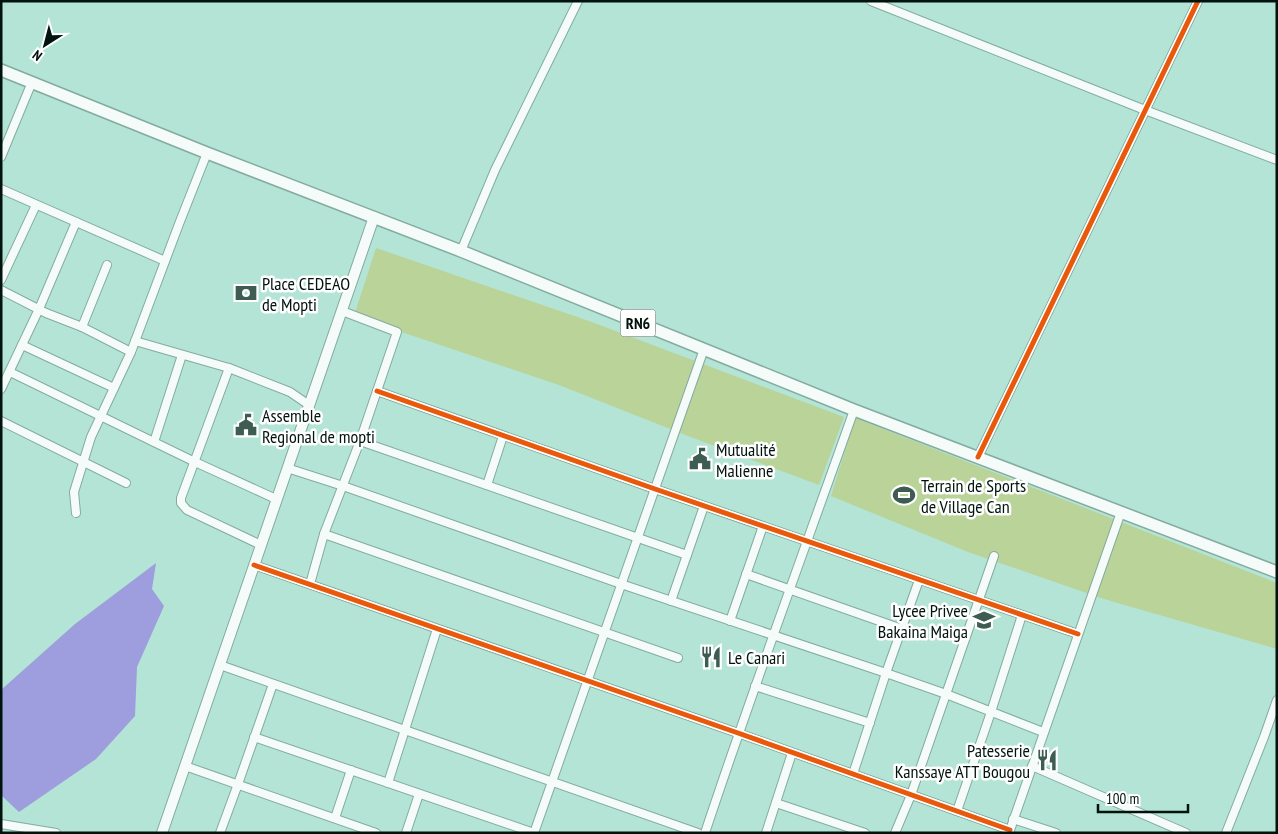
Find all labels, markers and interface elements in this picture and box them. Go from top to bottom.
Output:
north arrow [20,20,70,70]
text: N [29,46,46,65]
place label: Place CEDEAO de Mopti [262,272,350,316]
bank icon: Place CEDEAO de Mopti [233,280,259,306]
road number: RN6 [620,309,656,336]
place label: Assemble Regional de mopti [262,404,375,448]
public building icon: Assemble Regional de mopti [233,412,259,438]
place label: Mutualité Malienne [716,438,776,482]
public building icon: Mutualité Malienne [687,446,713,472]
place label: Terrain de Sports de Village Can [921,474,1026,518]
sports icon: Terrain de Sports de Village Can [891,482,917,508]
place label: Lycee Privee Bakaina Maiga [878,599,968,643]
school or university icon: Lycee Privee Bakaina Maiga [971,607,997,633]
restaurant icon: Le Canari [698,644,724,670]
place label: Le Canari [728,646,785,669]
place label: Patesserie Kanssaye ATT Bougou [895,739,1030,783]
restaurant icon: Patesserie Kanssaye ATT Bougou [1034,747,1060,773]
scale bar [1098,782,1188,814]
text: 100 m [1106,789,1139,808]

